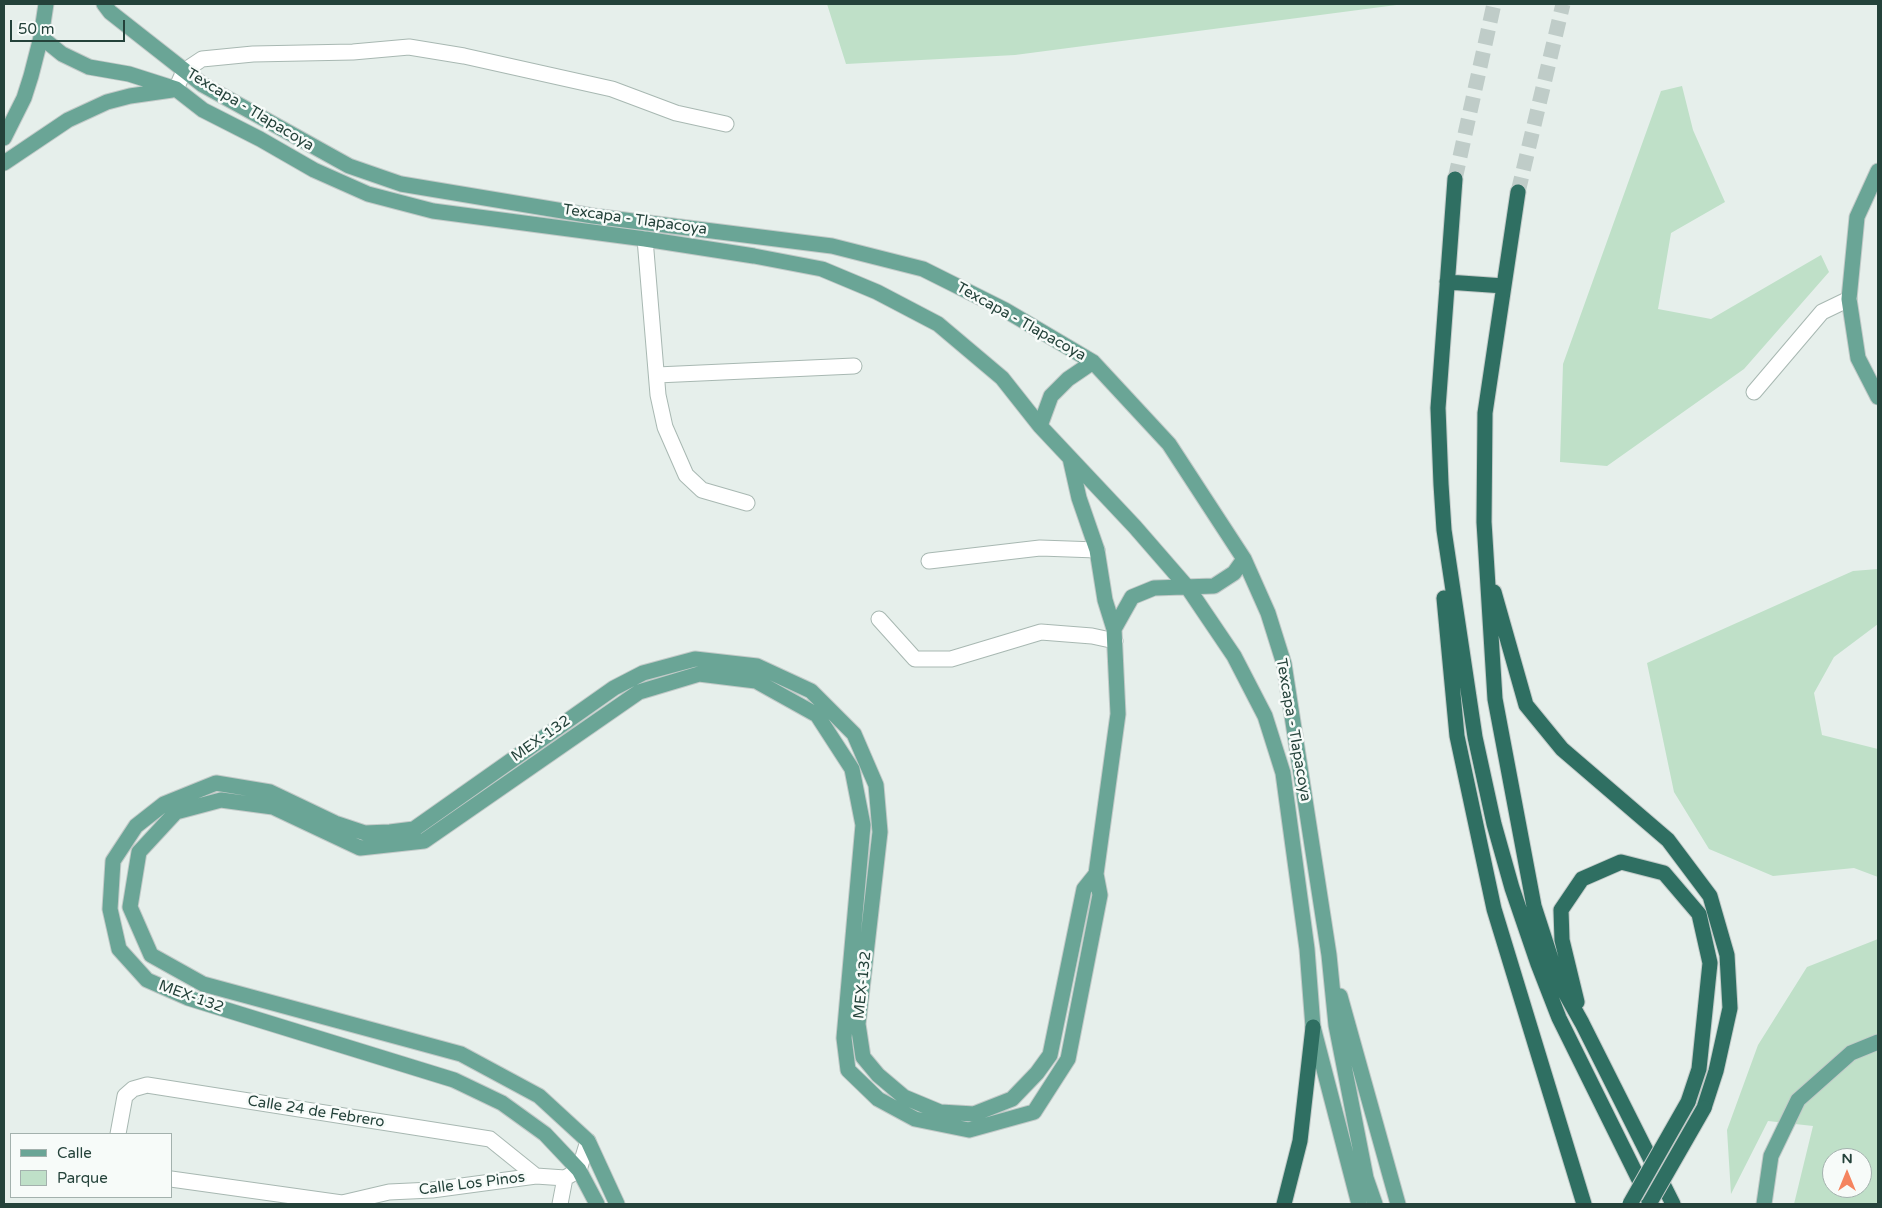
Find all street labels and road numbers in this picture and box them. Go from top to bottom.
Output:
street label: Texcapa - Tlapacoya [183,65,317,155]
street label: Texcapa - Tlapacoya [562,201,708,239]
street label: Texcapa - Tlapacoya [953,279,1089,365]
street label: Texcapa - Tlapacoya [1272,657,1314,803]
street label: MEX-132 [508,712,574,766]
street label: MEX-132 [850,950,876,1020]
street label: MEX-132 [156,977,226,1017]
street label: Calle 24 de Febrero [246,1092,386,1132]
street label: Calle Los Pinos [418,1169,526,1199]

